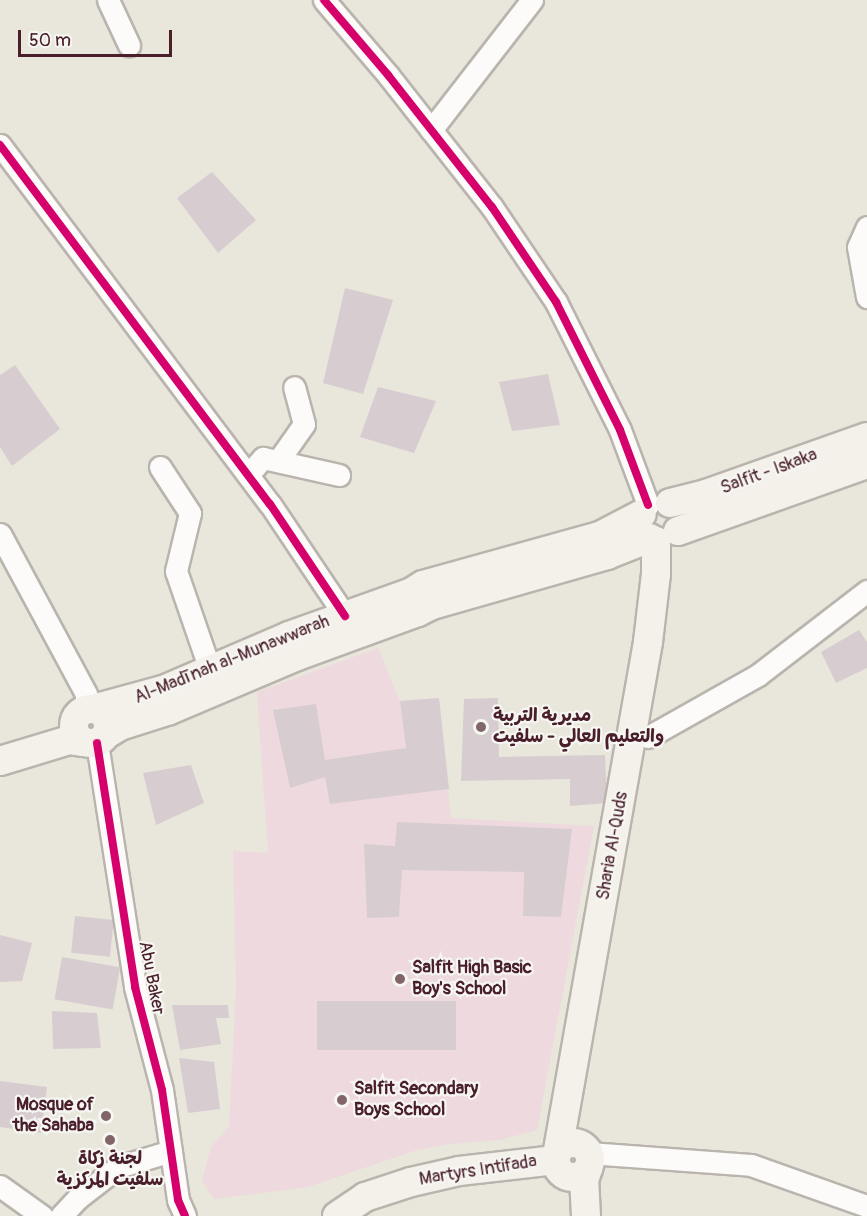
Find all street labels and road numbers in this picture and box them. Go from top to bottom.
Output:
street label: Salfit - Iskaka [718,445,820,499]
street label: Al-Madīnah al-Munawwarah [131,611,333,709]
street label: Sharia Al-Quds [593,790,633,902]
street label: Abu Baker [133,939,169,1017]
street label: Martyrs Intifada [418,1151,538,1191]

